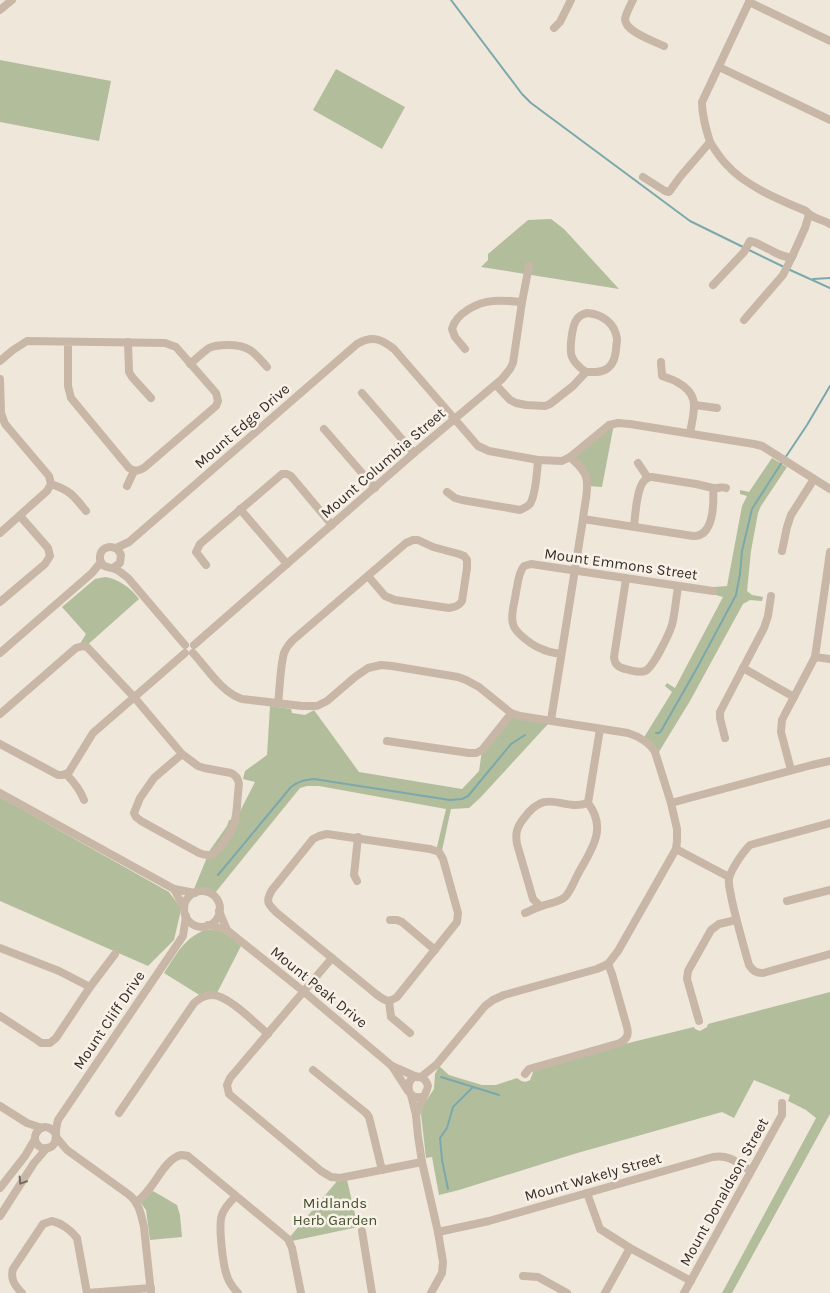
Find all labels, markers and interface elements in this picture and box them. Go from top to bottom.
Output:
street label: Mount Edge Drive [191,380,293,472]
street label: Mount Columbia Street [317,404,449,522]
street label: Mount Emmons Street [543,544,699,584]
street label: Mount Peak Drive [267,942,371,1032]
street label: Mount Cliff Drive [69,967,149,1073]
street label: Mount Donaldson Street [676,1114,772,1269]
street label: Mount Wakely Street [523,1149,664,1205]
one-way arrow [19,1176,29,1185]
park label: Midlands Herb Garden [293,1194,377,1229]

